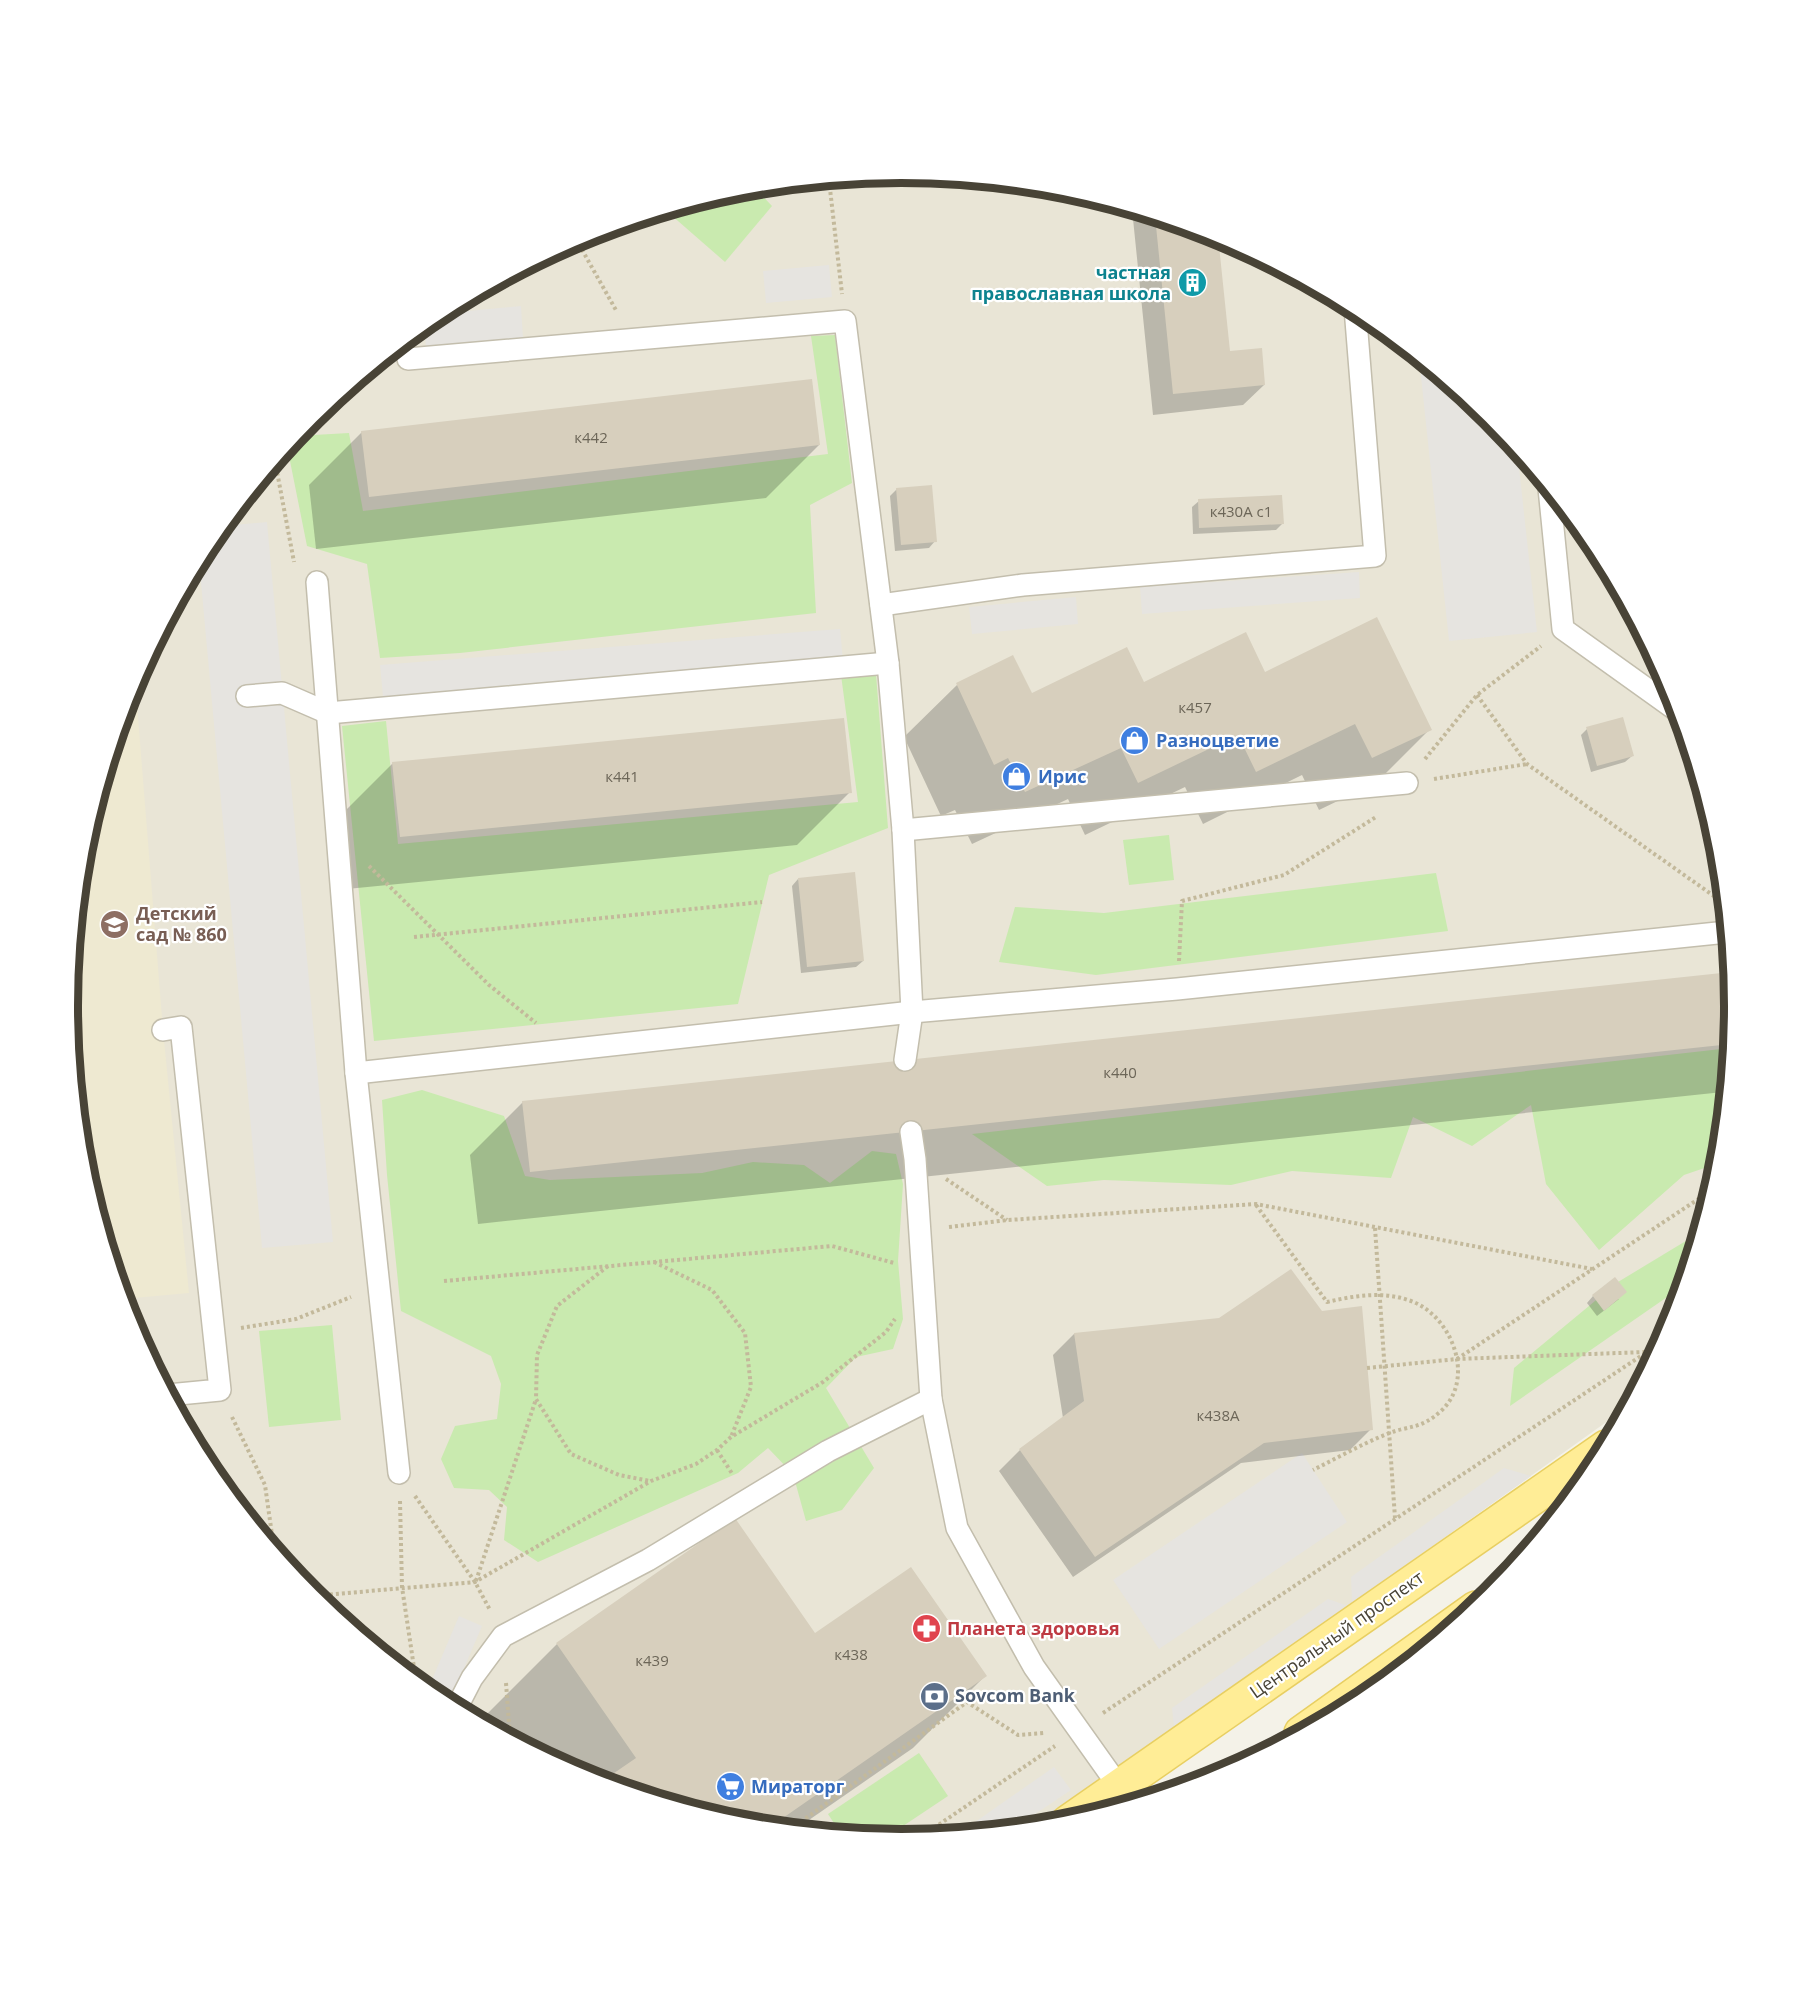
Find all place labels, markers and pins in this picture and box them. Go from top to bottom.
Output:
place label: частная православная школа [971,260,1171,305]
building icon: частная православная школа [1176,267,1208,299]
shop icon: Разноцветие [1119,725,1151,757]
place label: Разноцветие [1156,728,1279,752]
shop icon: Ирис [1001,761,1033,793]
place label: Ирис [1038,764,1086,788]
place label: Детский сад № 860 [136,901,227,946]
school or university icon: Детский сад № 860 [99,908,131,940]
pharmacy icon: Планета здоровья [910,1613,942,1645]
place label: Планета здоровья [947,1616,1120,1640]
bank icon: Sovcom Bank [918,1680,950,1712]
place label: Sovcom Bank [955,1683,1076,1707]
supermarket icon: Мираторг [714,1771,746,1803]
place label: Мираторг [751,1774,845,1798]

